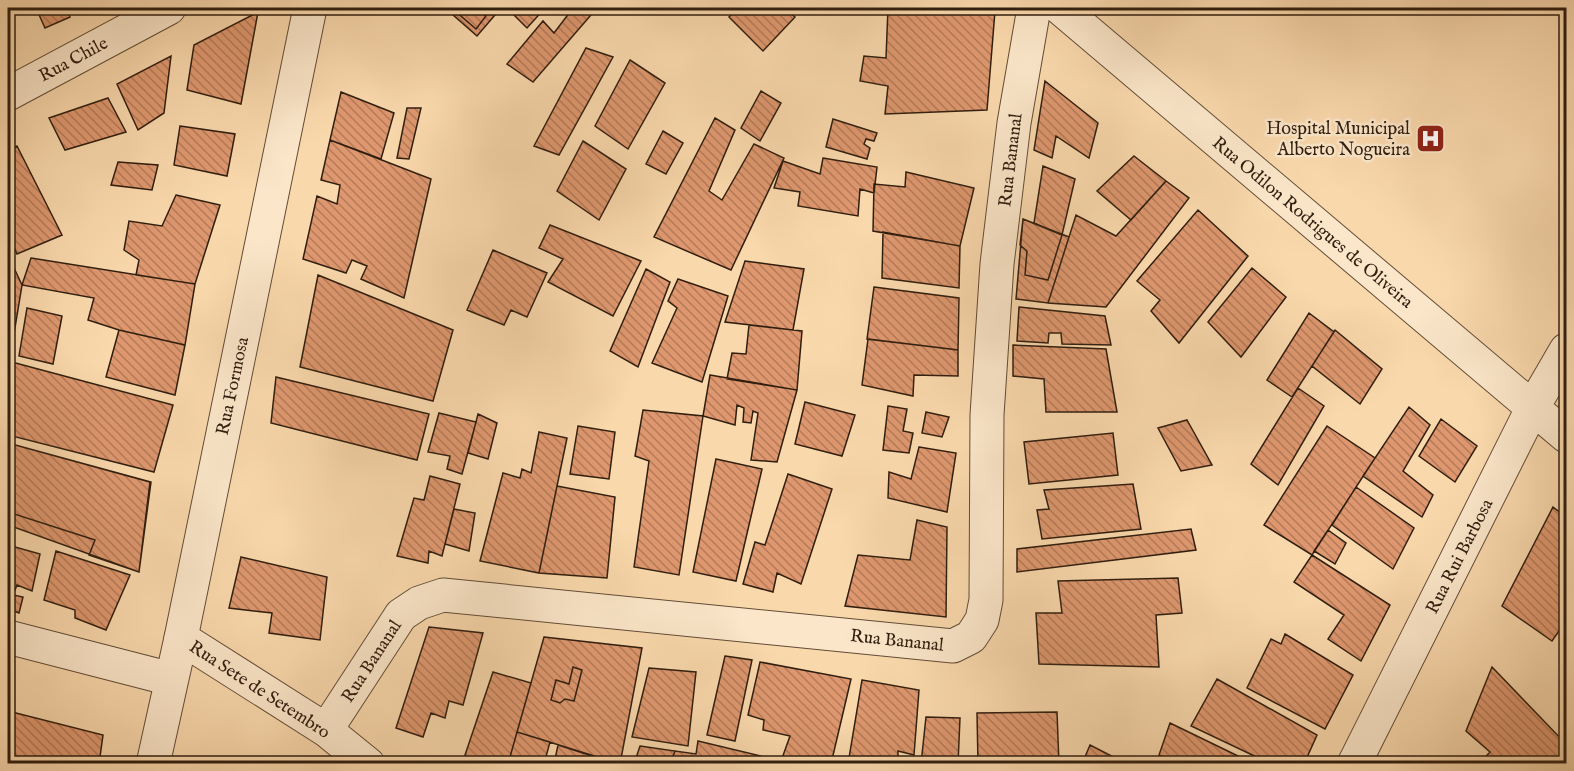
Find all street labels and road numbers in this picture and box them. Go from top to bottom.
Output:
street label: Rua Chile [35,33,112,88]
street label: Rua Bananal [994,112,1029,208]
street label: Rua Odilon Rodrigues de Oliveira [1207,132,1417,314]
street label: Rua Formosa [212,335,255,438]
street label: Rua Rui Barbosa [1421,495,1499,618]
street label: Rua Bananal [337,616,408,707]
street label: Rua Bananal [849,625,945,658]
street label: Rua Sete de Setembro [184,636,334,745]

